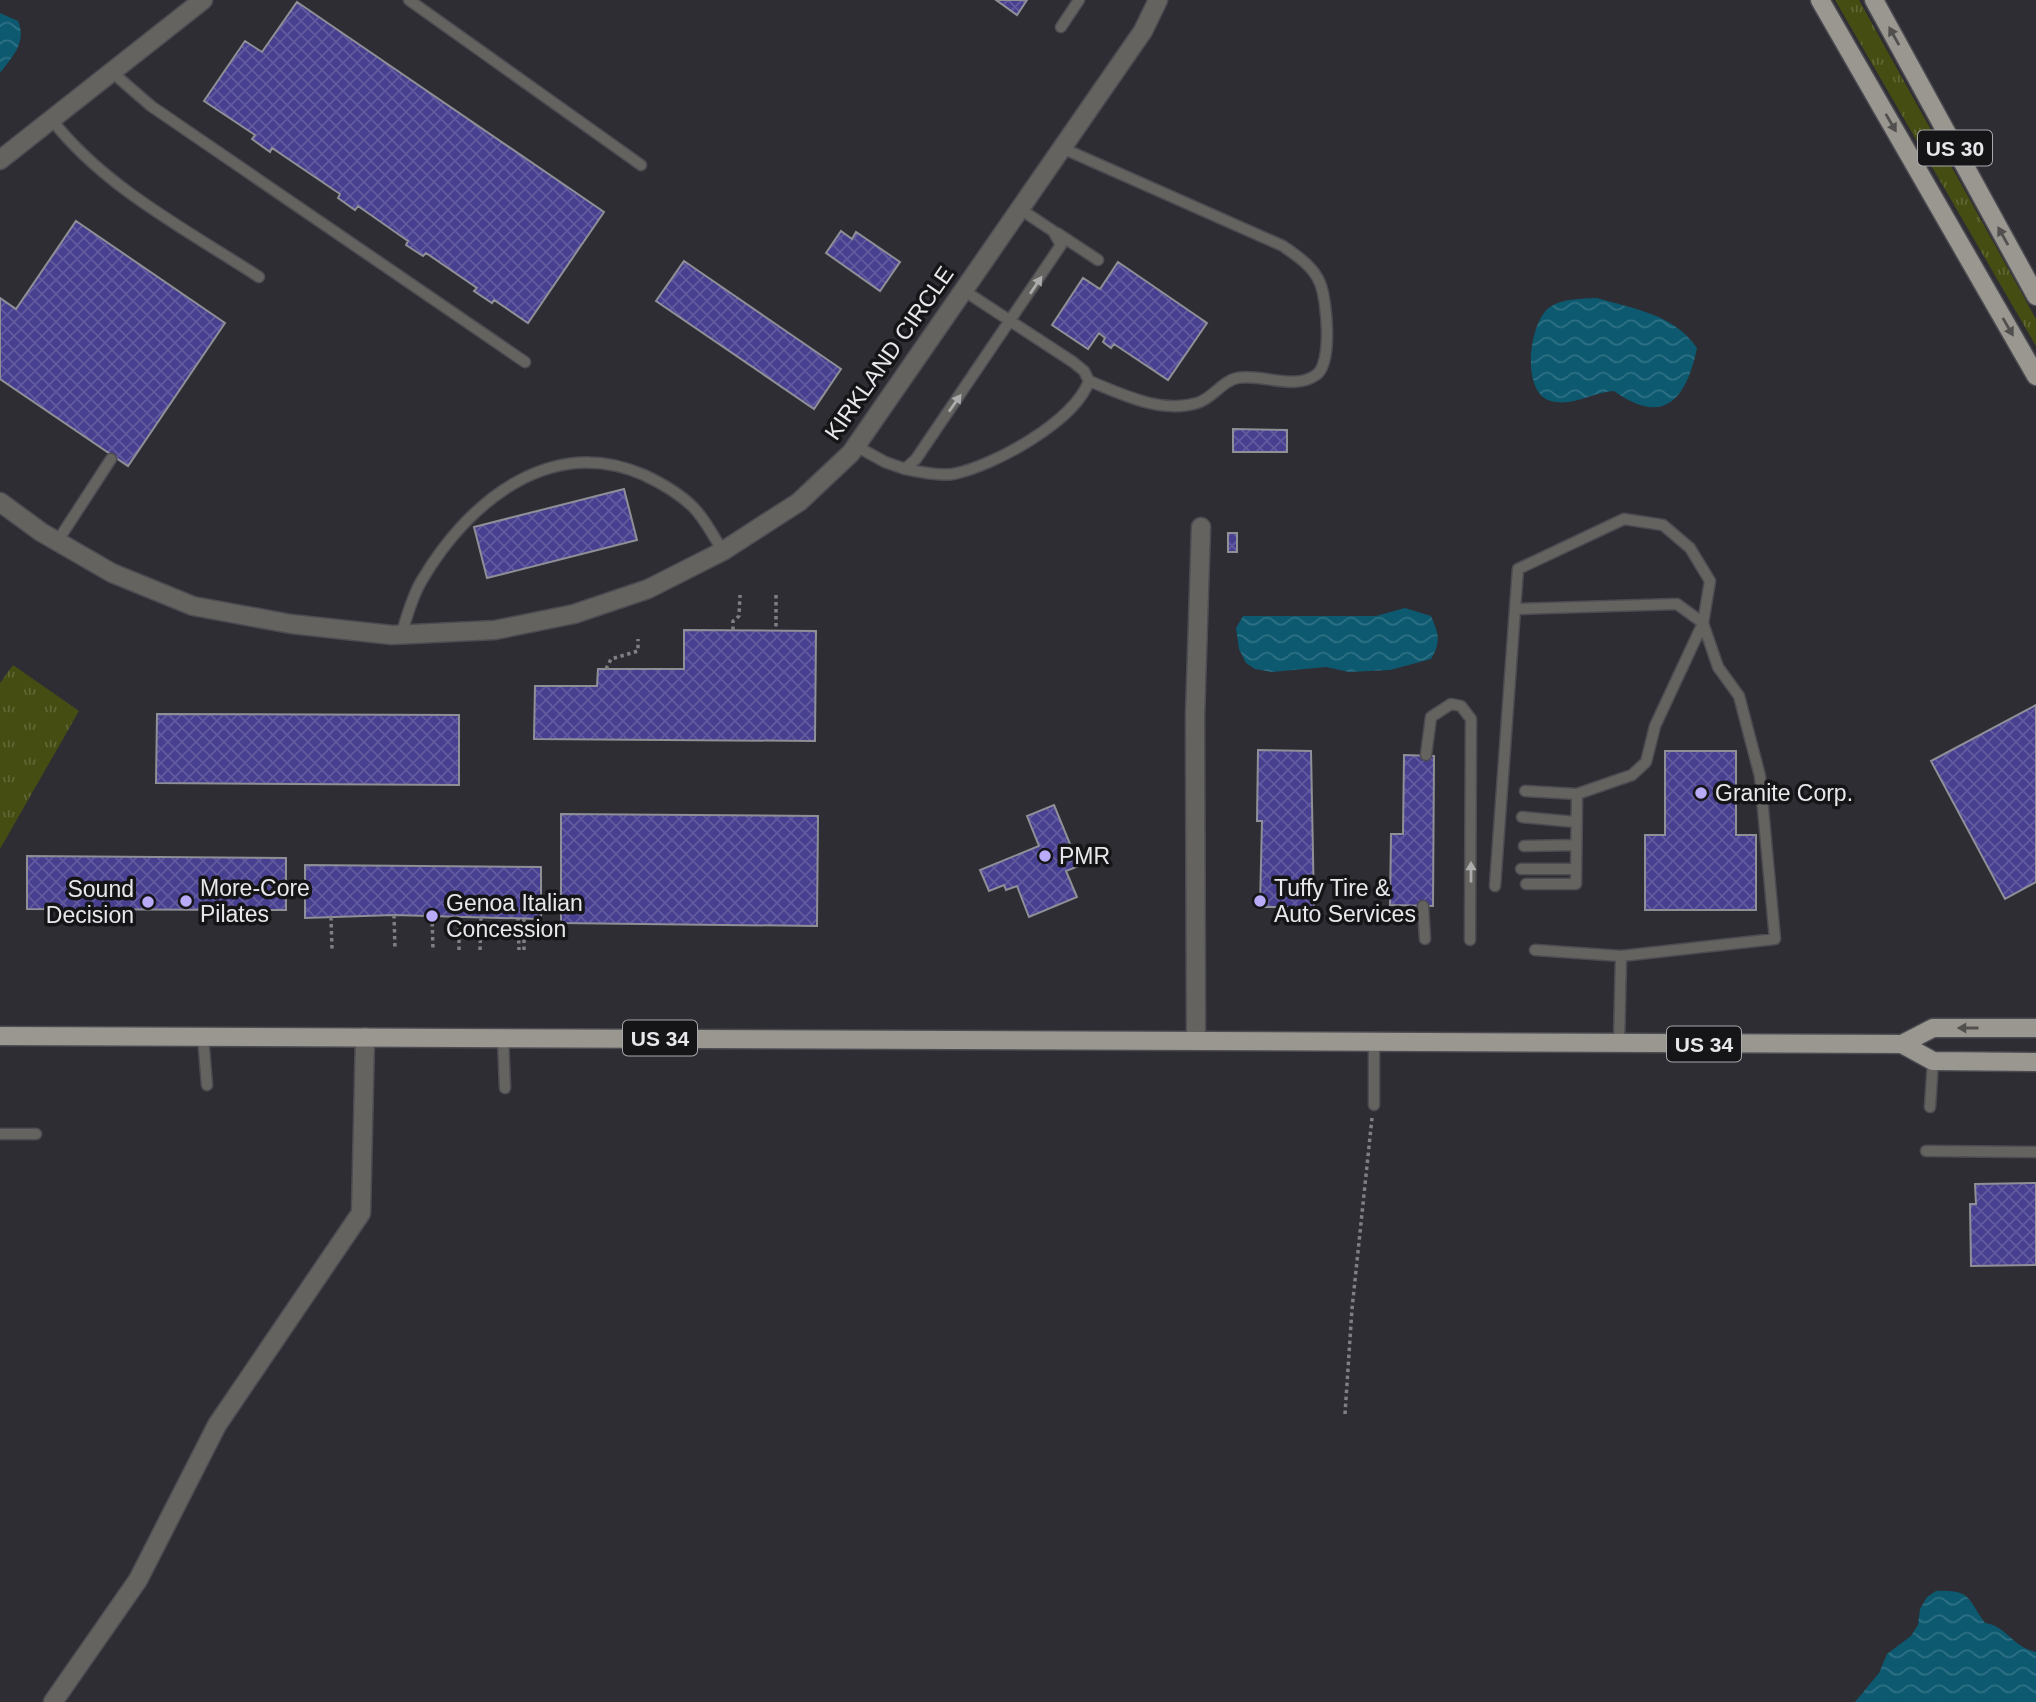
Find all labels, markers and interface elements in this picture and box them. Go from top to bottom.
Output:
one-way arrow [1888,26,1900,46]
one-way arrow [1884,113,1897,132]
road number: US 30 [1918,130,1992,166]
one-way arrow [1997,226,2009,245]
street label: KIRKLAND CIRCLE [819,261,959,445]
one-way arrow [1029,275,1042,294]
one-way arrow [2002,318,2014,337]
one-way arrow [948,394,962,412]
place label: Granite Corp. [1715,780,1853,806]
marker: Granite Corp. [1693,785,1709,801]
place label: PMR [1059,843,1110,869]
marker: PMR [1037,848,1053,864]
one-way arrow [1465,861,1477,883]
place label: More-Core Pilates [200,875,310,927]
place label: Tuffy Tire & Auto Services [1274,875,1416,927]
place label: Sound Decision [46,876,134,928]
place label: Genoa Italian Concession [446,890,583,942]
marker: More-Core Pilates [178,893,194,909]
marker: Tuffy Tire & Auto Services [1252,893,1268,909]
marker: Sound Decision [140,894,156,910]
marker: Genoa Italian Concession [424,908,440,924]
road number: US 34 [623,1020,697,1056]
one-way arrow [1957,1022,1979,1034]
road number: US 34 [1667,1026,1741,1062]

